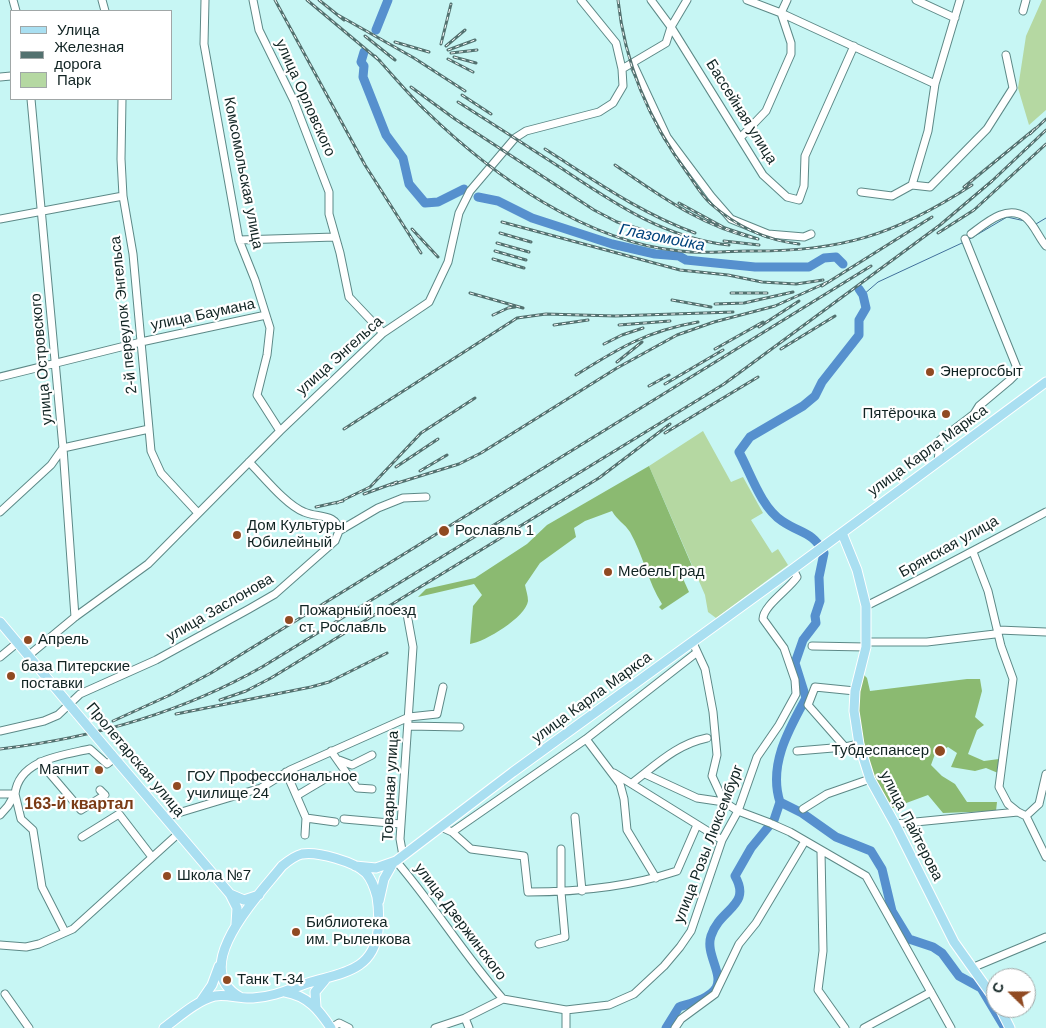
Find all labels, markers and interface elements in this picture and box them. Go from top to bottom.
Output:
legend [10,10,172,100]
text: Улица [57,21,100,38]
street label: улица Орловского [271,37,339,159]
text: Железная дорога [54,38,124,72]
street label: Бассейная улица [702,56,780,168]
text: Парк [57,71,91,88]
street label: Комсомольская улица [219,95,267,251]
water label: Глазомойка [617,220,707,256]
street label: 2-й переулок Энгельса [107,235,141,395]
street label: улица Островского [27,292,57,426]
street label: улица Баумана [149,295,257,335]
street label: улица Энгельса [293,313,387,399]
place label: Энергосбыт [940,363,1023,381]
marker: Энергосбыт [924,366,936,378]
street label: улица Карла Маркса [865,402,991,500]
place label: Пятёрочка [862,405,936,423]
marker: Пятёрочка [940,408,952,420]
street label: Брянская улица [896,512,1002,582]
place label: Дом Культуры Юбилейный [247,517,345,552]
place label: Рославль 1 [455,522,534,540]
marker: Рославль 1 [437,524,451,538]
marker: Дом Культуры Юбилейный [231,529,243,541]
place label: МебельГрад [618,563,704,581]
marker: МебельГрад [602,566,614,578]
street label: улица Заслонова [163,570,277,646]
place label: Пожарный поезд ст. Рославль [299,602,416,637]
marker: Пожарный поезд ст. Рославль [283,614,295,626]
place label: Апрель [38,631,89,649]
marker: Апрель [22,634,34,646]
street label: улица Карла Маркса [529,649,655,747]
place label: база Питерские поставки [21,658,130,693]
marker: база Питерские поставки [5,670,17,682]
street label: Пролетарская улица [82,699,188,821]
street label: Товарная улица [379,730,403,842]
place label: Тубдеспансер [832,742,929,760]
marker: Тубдеспансер [933,744,947,758]
place label: Магнит [39,761,89,779]
street label: улица Розы Люксембург [671,762,747,926]
marker: Магнит [93,764,105,776]
place label: ГОУ Профессиональное училище 24 [187,768,357,803]
street label: улица Пайтерова [876,768,946,884]
marker: ГОУ Профессиональное училище 24 [171,780,183,792]
district label: 163-й квартал [24,795,134,815]
street label: улица Дзержинского [410,860,510,984]
place label: Школа №7 [177,867,251,885]
marker: Школа №7 [161,870,173,882]
place label: Библиотека им. Рыленкова [306,914,410,949]
marker: Библиотека им. Рыленкова [290,926,302,938]
north arrow [986,968,1036,1018]
place label: Танк Т-34 [237,971,304,989]
marker: Танк Т-34 [221,974,233,986]
text: С [989,980,1007,995]

